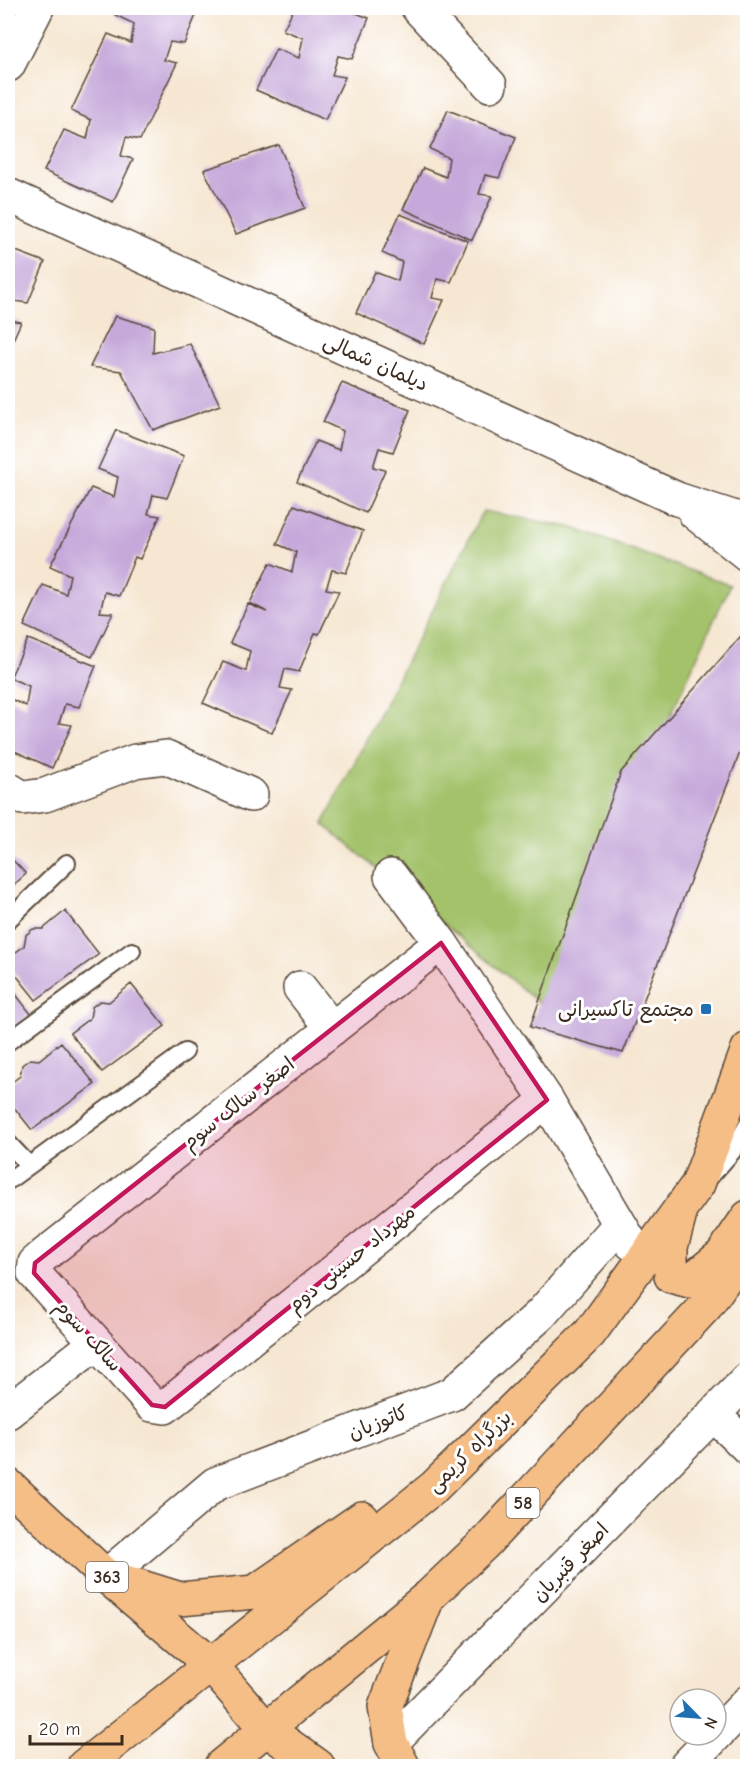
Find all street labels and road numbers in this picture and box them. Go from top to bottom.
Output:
street label: دیلمان شمالی [320,329,432,397]
street label: اصغر سالک سوم [178,1052,302,1158]
street label: مهرداد حسینی دوم [283,1200,422,1320]
street label: سالک سوم [47,1295,127,1379]
street label: کاتوزیان [345,1401,411,1444]
street label: بزرگراه کریمی [422,1406,517,1498]
road number: 58 [506,1488,540,1518]
street label: اصغر قنبریان [527,1518,614,1606]
road number: 363 [86,1562,128,1592]

